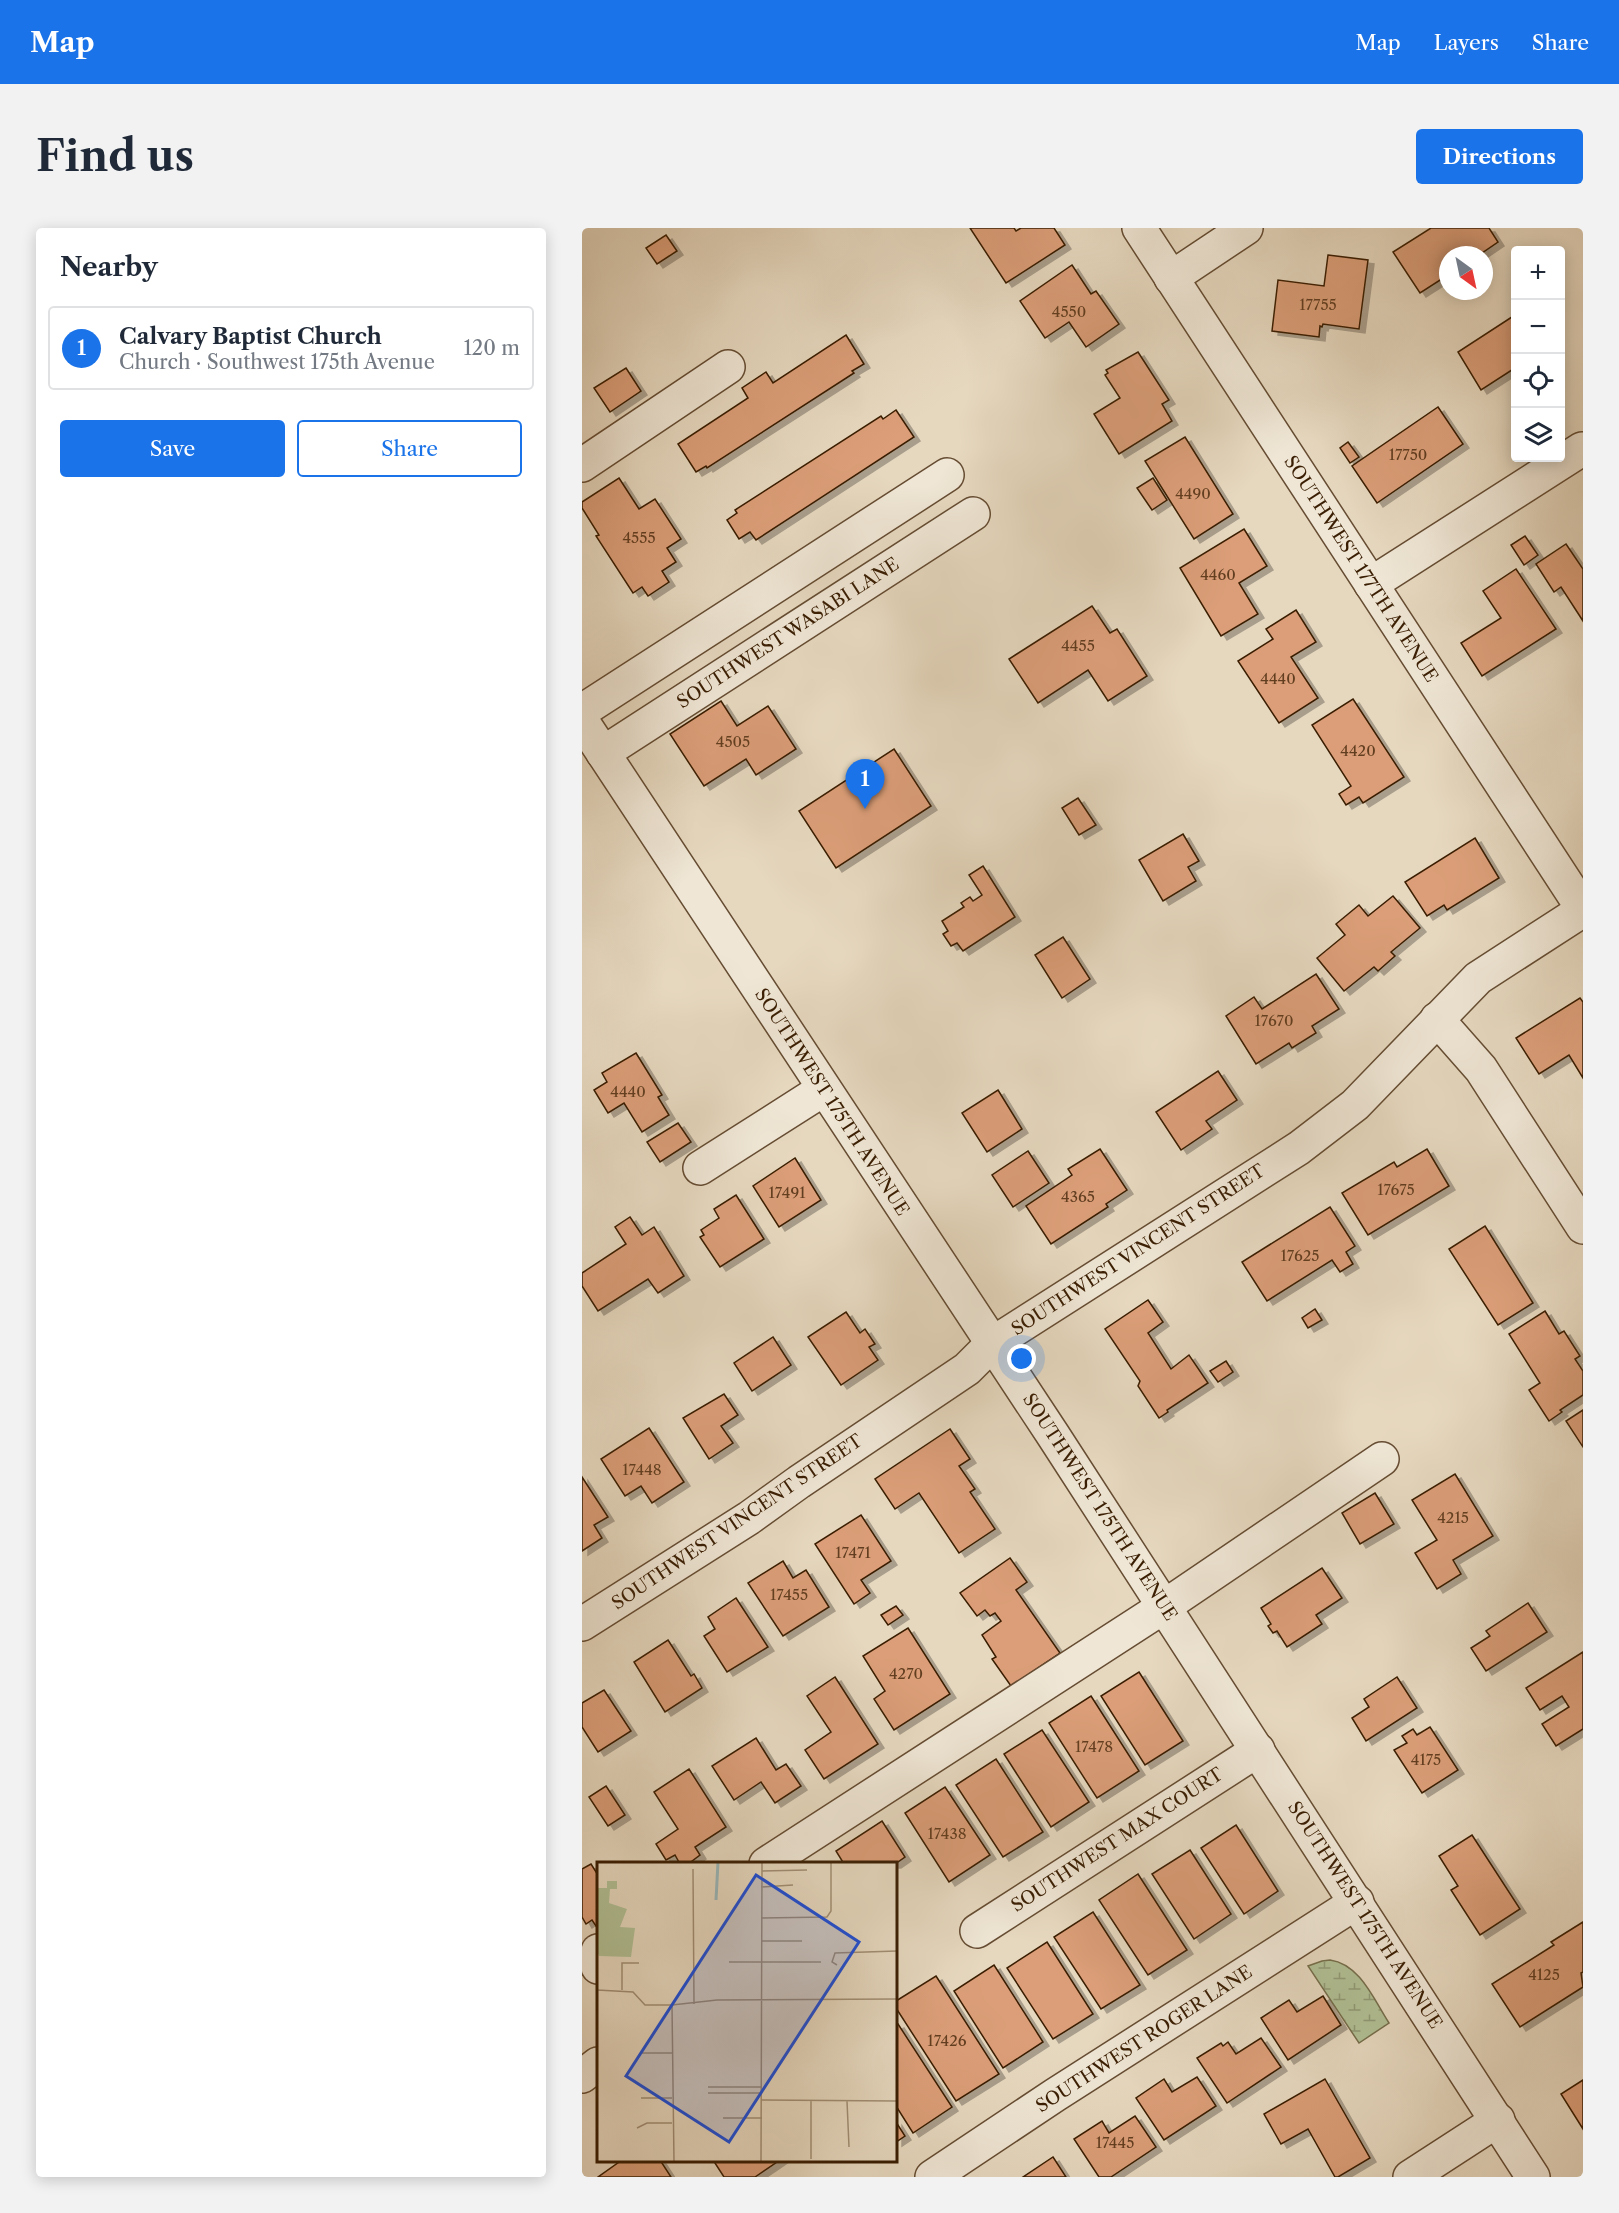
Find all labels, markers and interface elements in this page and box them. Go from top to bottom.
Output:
text: Map [30,25,94,59]
text: Map [1356,30,1401,55]
text: Layers [1434,30,1499,55]
text: Share [1532,30,1589,55]
button: Directions [1416,129,1583,184]
text: Find us [36,130,194,182]
north arrow [1439,246,1493,300]
map controls [1511,246,1565,462]
button: + [1511,246,1565,300]
text: Nearby [60,251,158,283]
house number: 17755 [1299,295,1337,314]
button: − [1511,300,1565,354]
house number: 4550 [1052,302,1086,321]
text: Calvary Baptist Church [119,323,382,350]
text: 1 [77,336,86,360]
text: 120 m [463,336,520,360]
text: Church · Southwest 175th Avenue [119,350,435,374]
button: locate [1511,354,1565,408]
button: layers [1511,408,1565,462]
button: Save [60,420,285,477]
button: Share [297,420,522,477]
house number: 17750 [1389,445,1427,464]
street label: SOUTHWEST 177TH AVENUE [1279,452,1443,686]
house number: 4490 [1175,484,1211,503]
house number: 4555 [622,528,656,547]
street label: SOUTHWEST WASABI LANE [673,553,903,713]
house number: 4460 [1200,565,1236,584]
house number: 4455 [1061,636,1095,655]
house number: 4440 [1260,669,1296,688]
house number: 4505 [716,732,750,751]
house number: 4420 [1340,741,1376,760]
pin: 1 [846,760,884,809]
street label: SOUTHWEST 175TH AVENUE [750,984,914,1220]
house number: 17670 [1255,1011,1293,1030]
house number: 4440 [610,1082,646,1101]
street label: SOUTHWEST VINCENT STREET [1007,1159,1269,1340]
house number: 17675 [1377,1180,1415,1199]
house number: 17491 [768,1183,806,1202]
house number: 4365 [1061,1187,1095,1206]
house number: 17625 [1281,1246,1319,1265]
your location [1007,1344,1036,1373]
street label: SOUTHWEST 175TH AVENUE [1018,1389,1182,1625]
street label: SOUTHWEST VINCENT STREET [607,1429,867,1614]
house number: 17448 [622,1460,662,1479]
house number: 4215 [1437,1508,1469,1527]
house number: 17471 [835,1543,871,1562]
house number: 17455 [770,1585,808,1604]
house number: 4270 [889,1664,923,1683]
house number: 17478 [1075,1737,1113,1756]
house number: 4175 [1411,1750,1441,1769]
street label: SOUTHWEST MAX COURT [1007,1763,1227,1917]
street label: SOUTHWEST 175TH AVENUE [1283,1797,1447,2033]
house number: 17438 [927,1824,967,1843]
inset map [597,1862,897,2162]
street label: SOUTHWEST ROGER LANE [1032,1961,1256,2117]
house number: 4125 [1528,1965,1560,1984]
house number: 17426 [927,2031,967,2050]
house number: 17445 [1096,2133,1134,2152]

